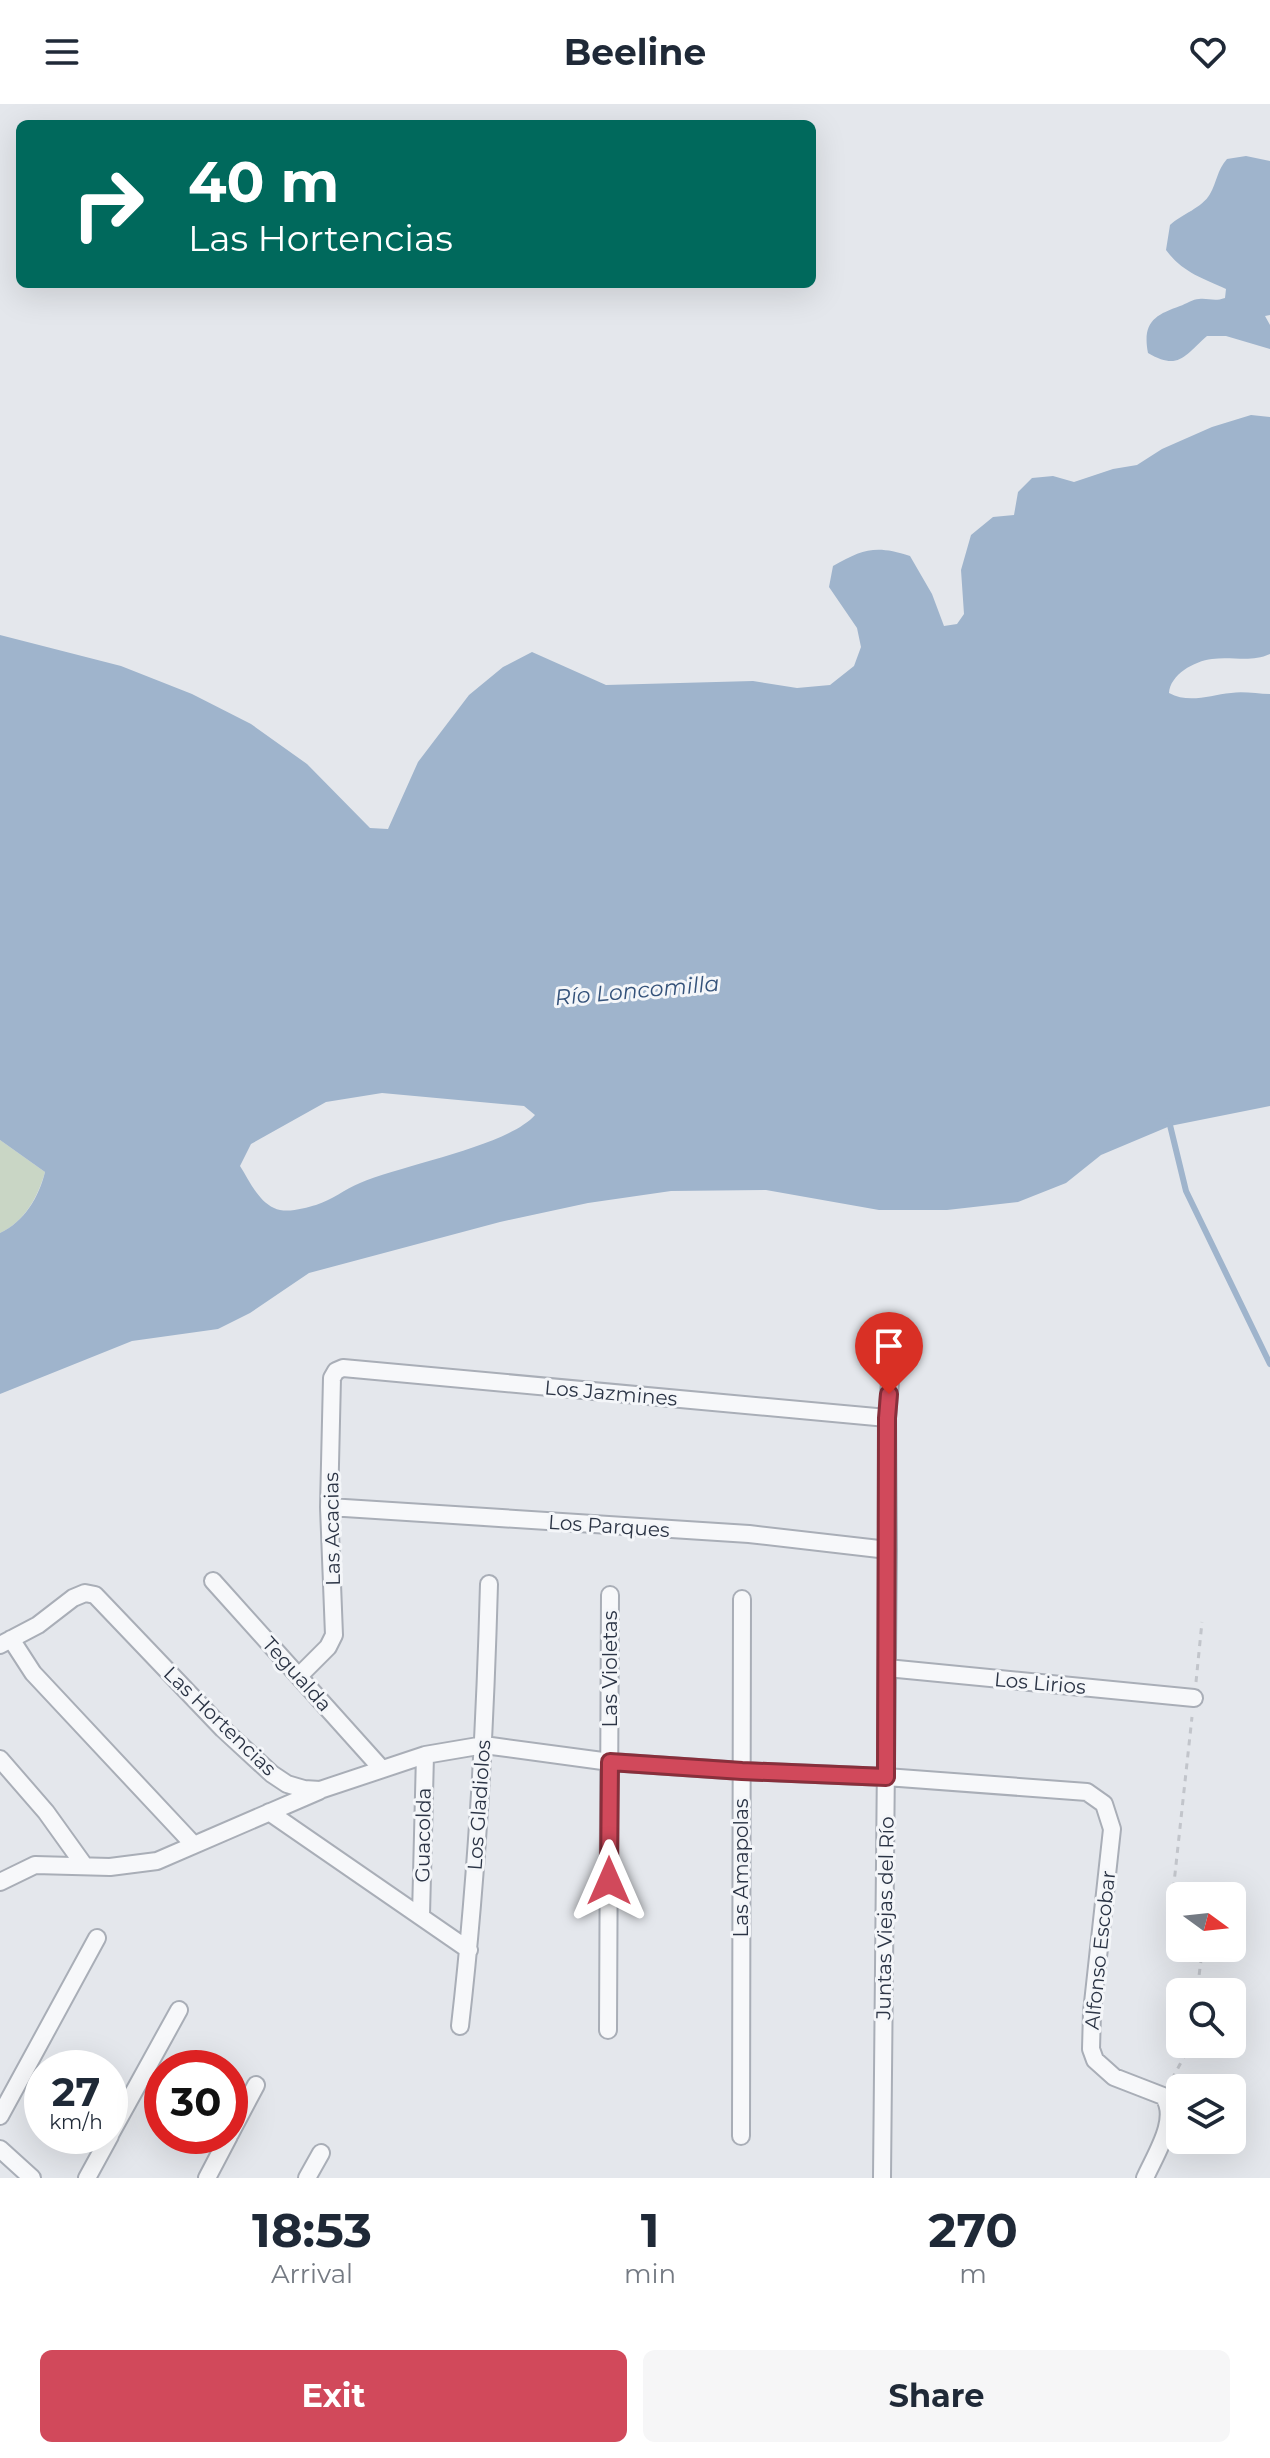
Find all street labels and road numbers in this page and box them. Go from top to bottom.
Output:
street label: Los Jazmines [544,1375,679,1411]
street label: Las Acacias [319,1472,345,1586]
street label: Los Parques [547,1510,671,1542]
street label: Las Violetas [598,1610,622,1727]
street label: Tegualda [257,1632,337,1716]
street label: Las Hortencias [159,1661,281,1781]
street label: Los Lirios [993,1667,1087,1699]
street label: Los Gladiolos [462,1739,496,1871]
street label: Guacolda [410,1787,436,1883]
street label: Las Amapolas [729,1798,753,1937]
street label: Juntas Viejas del Río [871,1816,899,2021]
street label: Alfonso Escobar [1080,1869,1120,2031]

